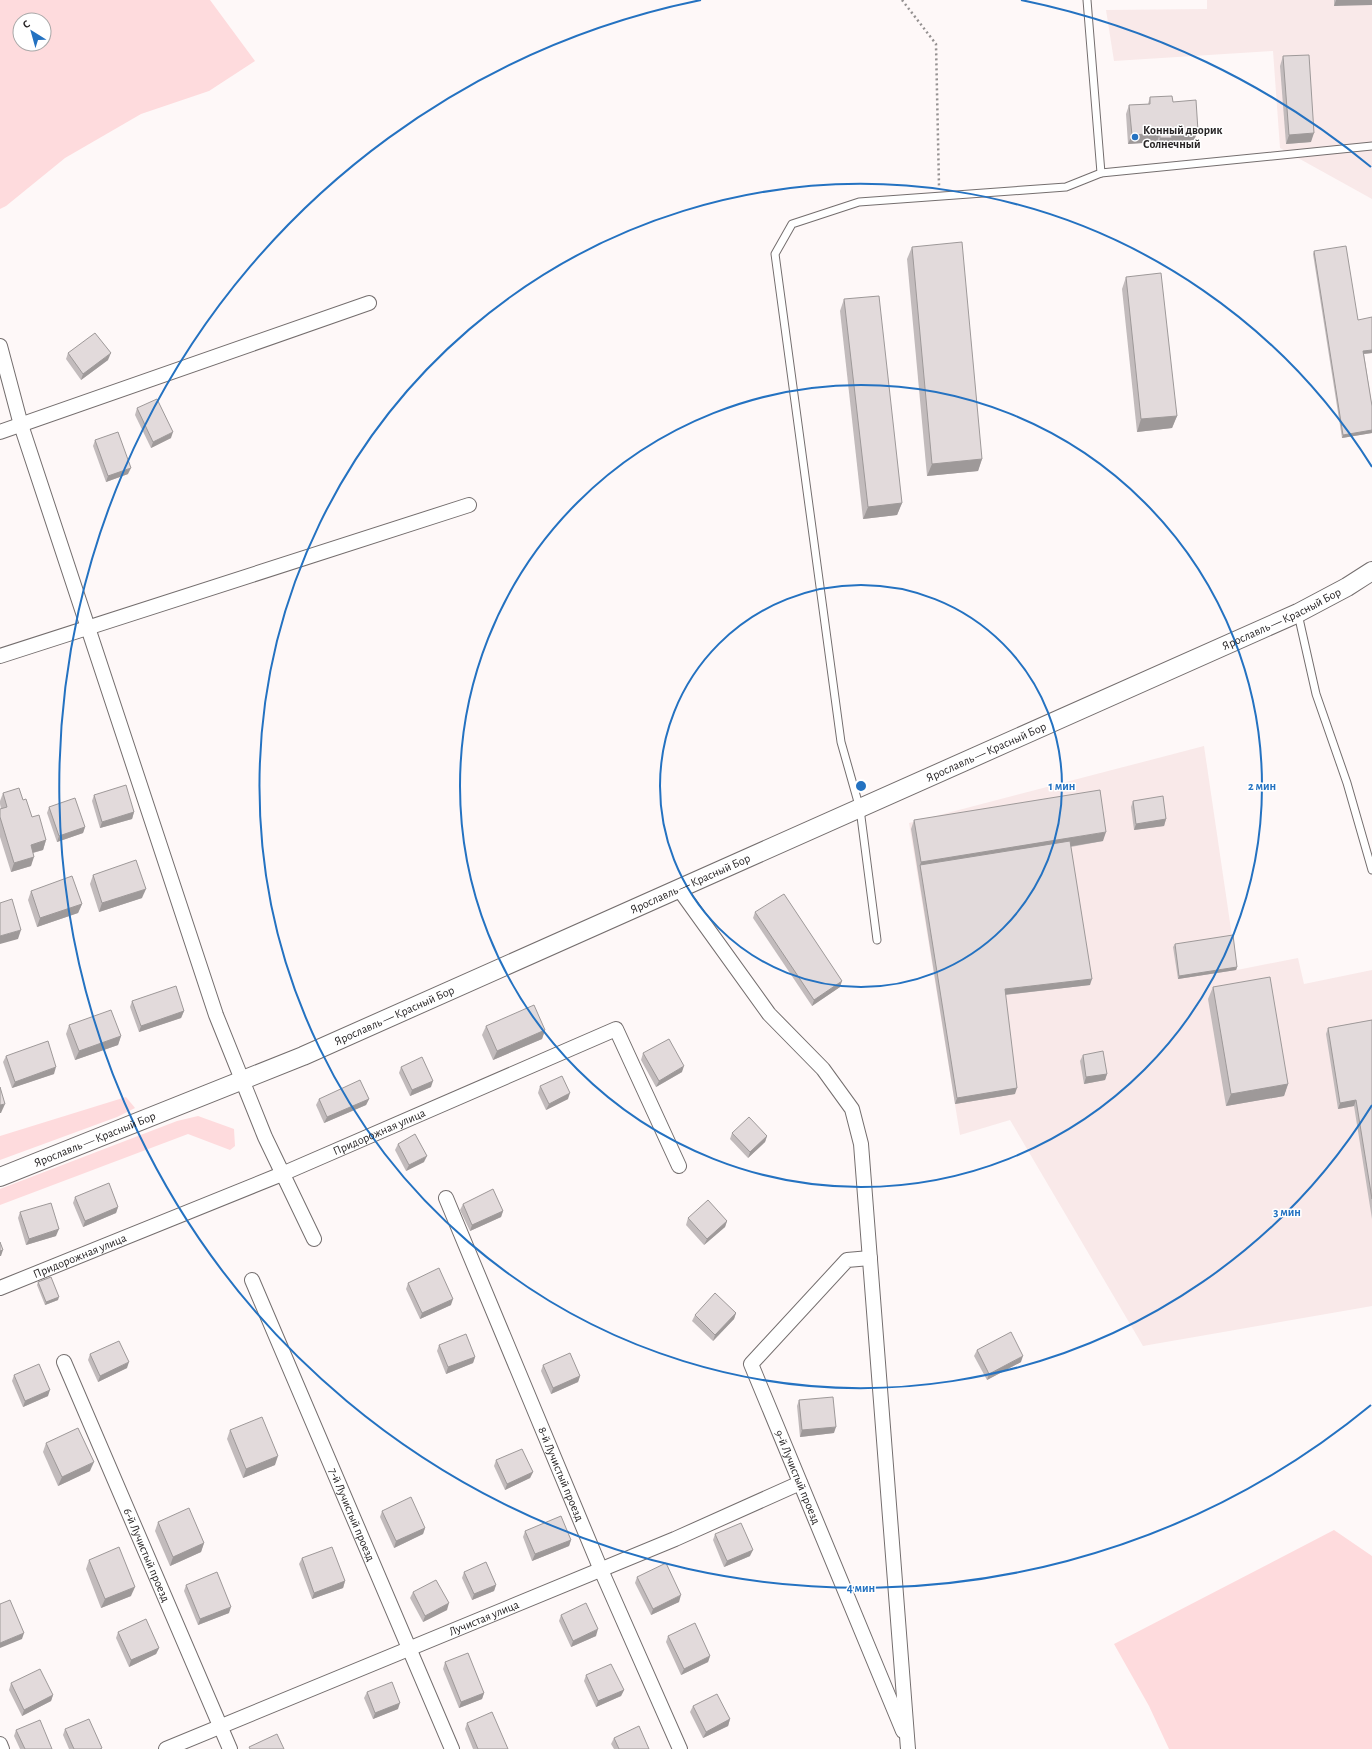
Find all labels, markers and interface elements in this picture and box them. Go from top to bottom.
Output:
north arrow [12,12,52,52]
text: С [21,18,32,31]
place label: Конный дворик Солнечный [1143,124,1222,150]
marker: Конный дворик Солнечный [1130,132,1140,142]
street label: Ярославль — Красный Бор [1220,585,1343,652]
street label: Ярославль — Красный Бор [924,720,1048,784]
centre of rings [854,779,868,793]
text: 1 мин [1049,780,1075,792]
text: 2 мин [1248,780,1276,792]
street label: Ярославль — Красный Бор [628,852,752,916]
street label: Ярославль — Красный Бор [332,984,456,1047]
street label: Придорожная улица [331,1106,428,1157]
street label: Ярославль — Красный Бор [32,1110,157,1169]
text: 3 мин [1273,1206,1301,1218]
street label: Придорожная улица [31,1231,129,1280]
street label: 8-й Лучистый проезд [536,1425,586,1523]
street label: 9-й Лучистый проезд [773,1428,823,1526]
street label: 7-й Лучистый проезд [327,1466,377,1563]
street label: 6-й Лучистый проезд [121,1506,172,1604]
text: 4 мин [847,1582,875,1594]
street label: Лучистая улица [447,1598,521,1638]

